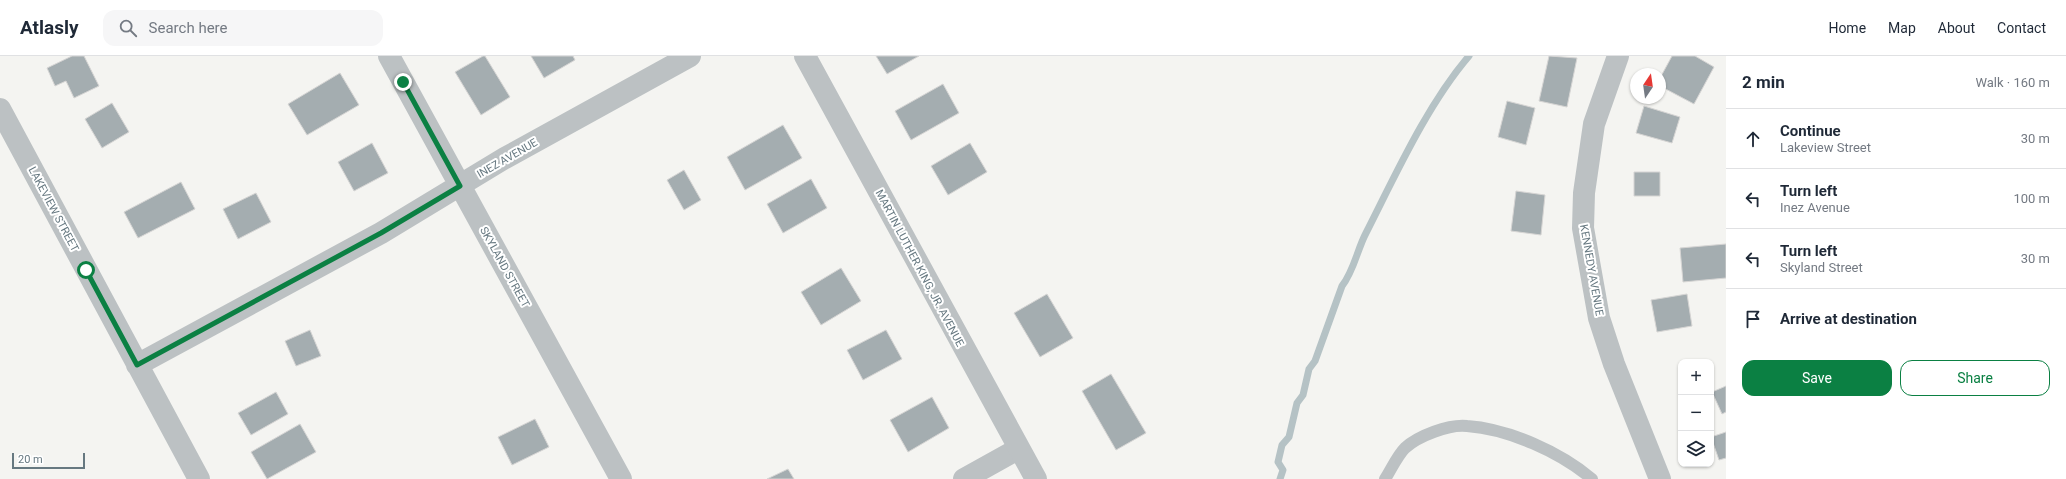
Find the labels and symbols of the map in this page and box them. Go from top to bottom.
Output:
north arrow [1630,68,1666,104]
route end [394,73,412,91]
street label: INEZ AVENUE [475,136,540,181]
street label: LAKEVIEW STREET [26,165,82,254]
street label: MARTIN LUTHER KING, JR. AVENUE [872,187,967,349]
street label: KENNEDY AVENUE [1577,223,1606,317]
street label: SKYLAND STREET [477,225,532,310]
route start [77,261,95,279]
scale bar [12,451,85,470]

